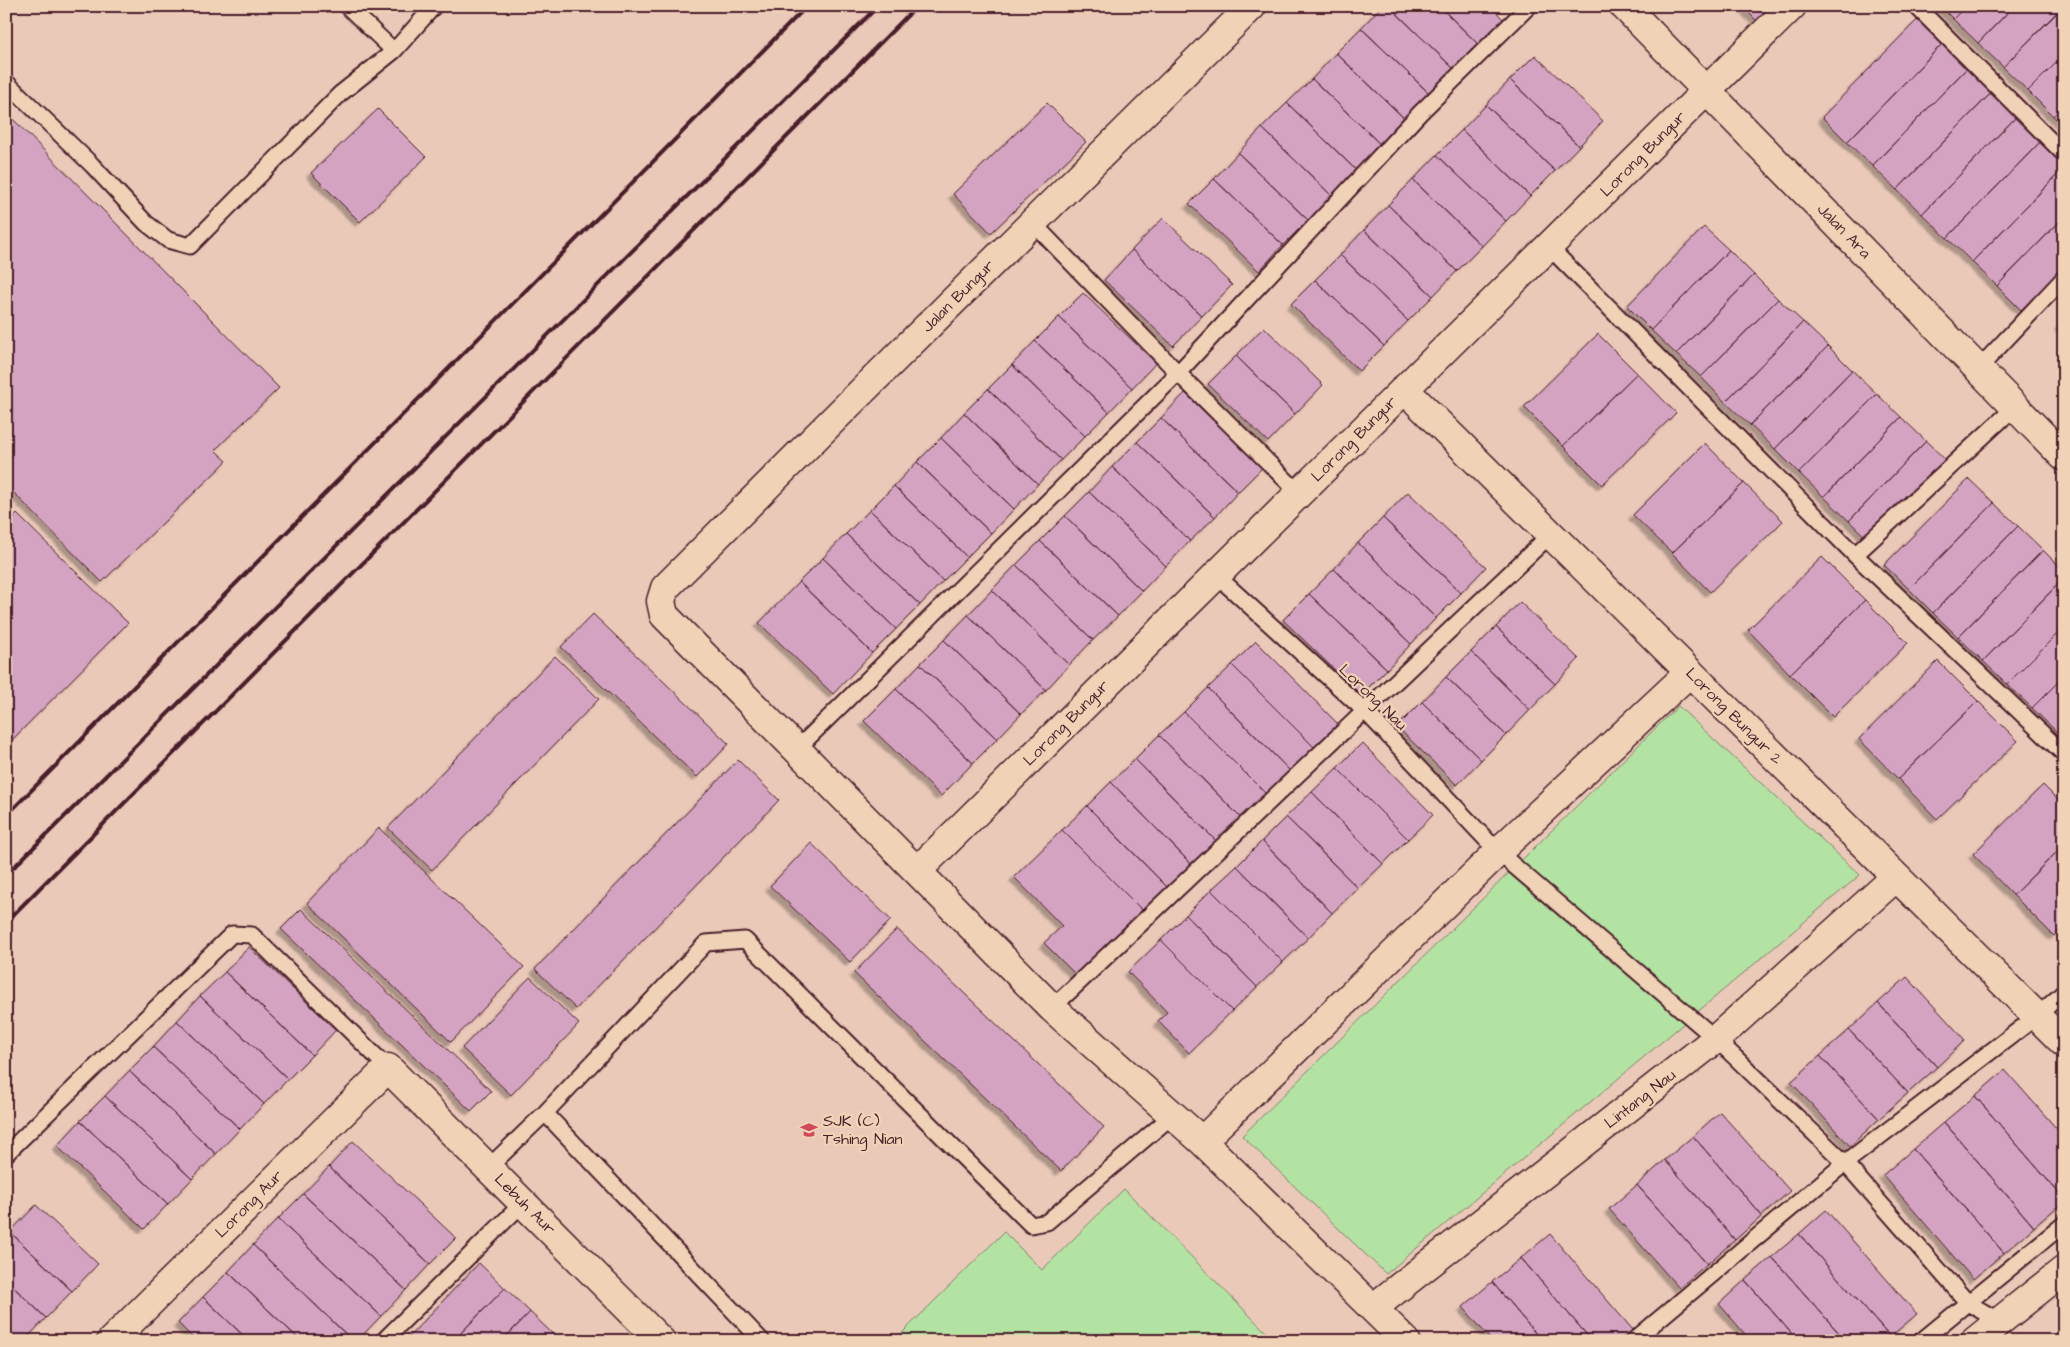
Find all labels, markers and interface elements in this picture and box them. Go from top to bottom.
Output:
street label: Lorong Bungur [1595,106,1692,203]
street label: Jalan Ara [1812,199,1876,263]
street label: Jalan Bungur [917,255,1000,338]
street label: Lorong Bungur [1306,391,1403,488]
street label: Lorong Nau [1333,659,1412,736]
street label: Lorong Bungur 2 [1680,663,1787,770]
street label: Lorong Bungur [1018,675,1115,772]
street label: Lintang Nau [1600,1064,1681,1135]
place label: SJK (C) Tshing Nian [823,1110,903,1151]
school or university icon: SJK (C) Tshing Nian [799,1120,819,1140]
street label: Lorong Aur [210,1165,289,1244]
street label: Lebuh Aur [490,1169,561,1240]

